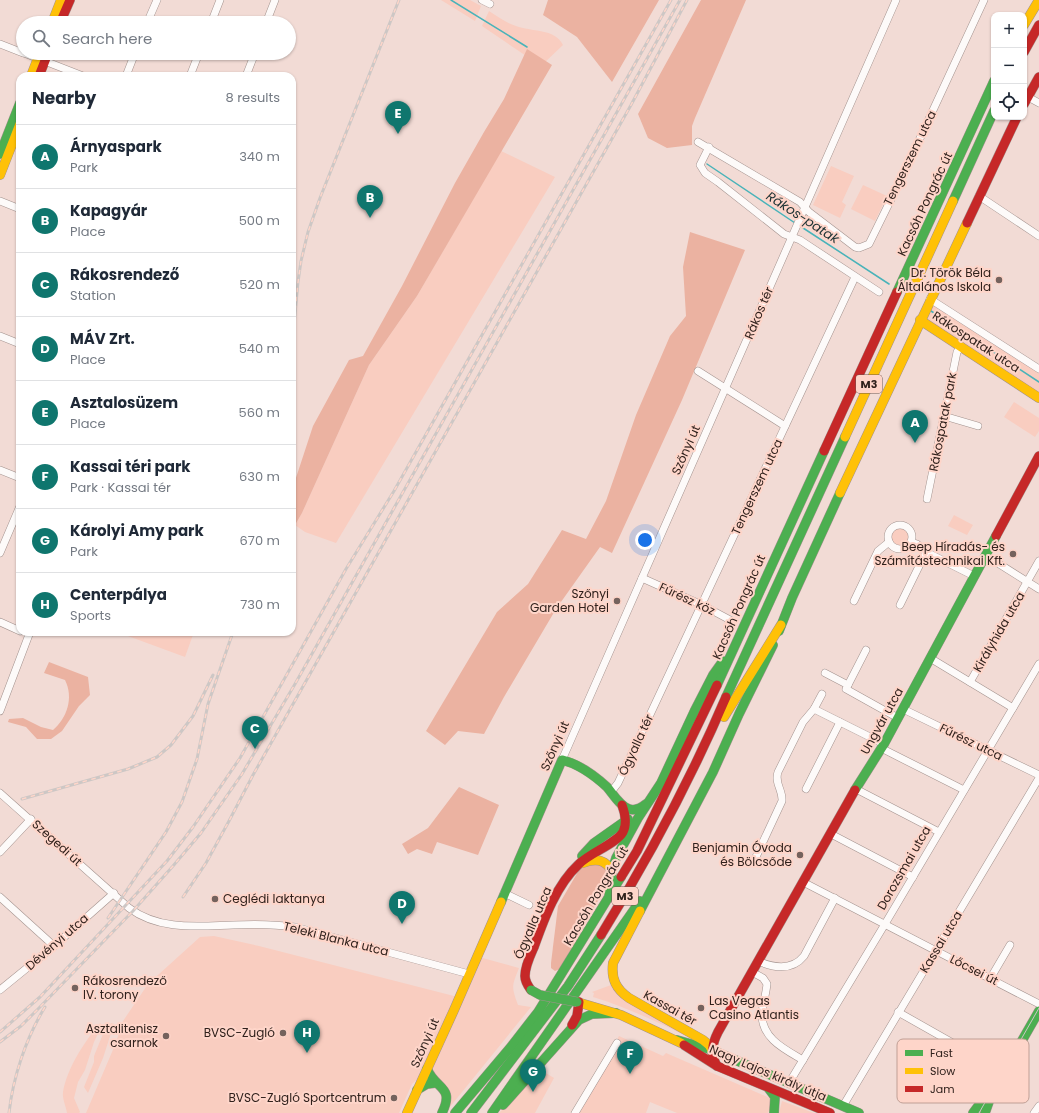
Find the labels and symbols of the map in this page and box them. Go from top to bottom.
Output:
pin: E [385,101,411,134]
street label: Tengerszem utca [879,107,940,208]
street label: Kacsóh Pongrác út [893,149,956,259]
pin: B [357,185,383,218]
water label: Rákos-patak [763,187,844,249]
place label: Dr. Török Béla Általános Iskola [897,264,991,295]
marker: Dr. Török Béla Általános Iskola [994,275,1004,285]
street label: Rákos tér [740,284,777,341]
street label: Rákospatak utca [929,307,1023,376]
street label: Rákospatak park [925,370,961,473]
road number: M3 [856,375,882,393]
pin: A [902,410,928,443]
street label: Szőnyi út [667,422,704,477]
street label: Tengerszem utca [727,436,786,537]
your location [635,530,655,550]
place label: Beep Híradás- és Számítástechnikai Kft. [874,538,1005,569]
marker: Beep Híradás- és Számítástechnikai Kft. [1008,549,1018,559]
street label: Kacsóh Pongrác út [708,552,769,662]
street label: Fűrész köz [656,578,718,619]
place label: Szőnyi Garden Hotel [530,585,609,616]
street label: Királyhida utca [969,589,1028,675]
marker: Szőnyi Garden Hotel [612,596,622,606]
street label: Ungvár utca [856,684,907,757]
street label: Ógyalla tér [614,711,657,778]
pin: C [242,716,268,749]
street label: Szőnyi út [536,718,573,773]
street label: Fűrész utca [937,719,1006,764]
street label: Szegedi út [29,816,86,870]
street label: Dorozsmai utca [873,823,934,913]
place label: Benjamin Óvoda és Bölcsőde [692,839,792,870]
street label: Kacsóh Pongrác út [559,843,632,949]
marker: Benjamin Óvoda és Bölcsőde [795,850,805,860]
street label: Ógyalla utca [510,884,555,962]
road number: M3 [612,887,638,905]
place label: Ceglédi laktanya [223,890,325,907]
pin: D [389,891,415,924]
marker: Ceglédi laktanya [210,894,220,904]
street label: Kassai utca [915,908,966,976]
street label: Dévényi utca [22,910,92,974]
street label: Teleki Blanka utca [282,917,390,960]
street label: Lőcsei út [947,950,1001,989]
place label: Rákosrendező IV. torony [83,972,167,1003]
marker: Rákosrendező IV. torony [70,983,80,993]
street label: Kassai tér [641,986,700,1029]
place label: Las Vegas Casino Atlantis [709,992,799,1023]
marker: Las Vegas Casino Atlantis [696,1003,706,1013]
street label: Szőnyi út [406,1015,443,1070]
place label: Asztalitenisz csarnok [86,1020,159,1051]
pin: H [294,1020,320,1053]
place label: BVSC-Zugló [204,1024,275,1041]
marker: BVSC-Zugló [278,1028,288,1038]
marker: Asztalitenisz csarnok [161,1031,171,1041]
legend [897,1039,1029,1103]
street label: Nagy Lajos király útja [707,1040,829,1105]
pin: F [617,1041,643,1074]
text: Fast [930,1045,953,1061]
pin: G [520,1059,546,1092]
text: Slow [930,1063,955,1079]
text: Jam [930,1081,955,1097]
place label: BVSC-Zugló Sportcentrum [229,1089,386,1106]
marker: BVSC-Zugló Sportcentrum [389,1093,399,1103]

